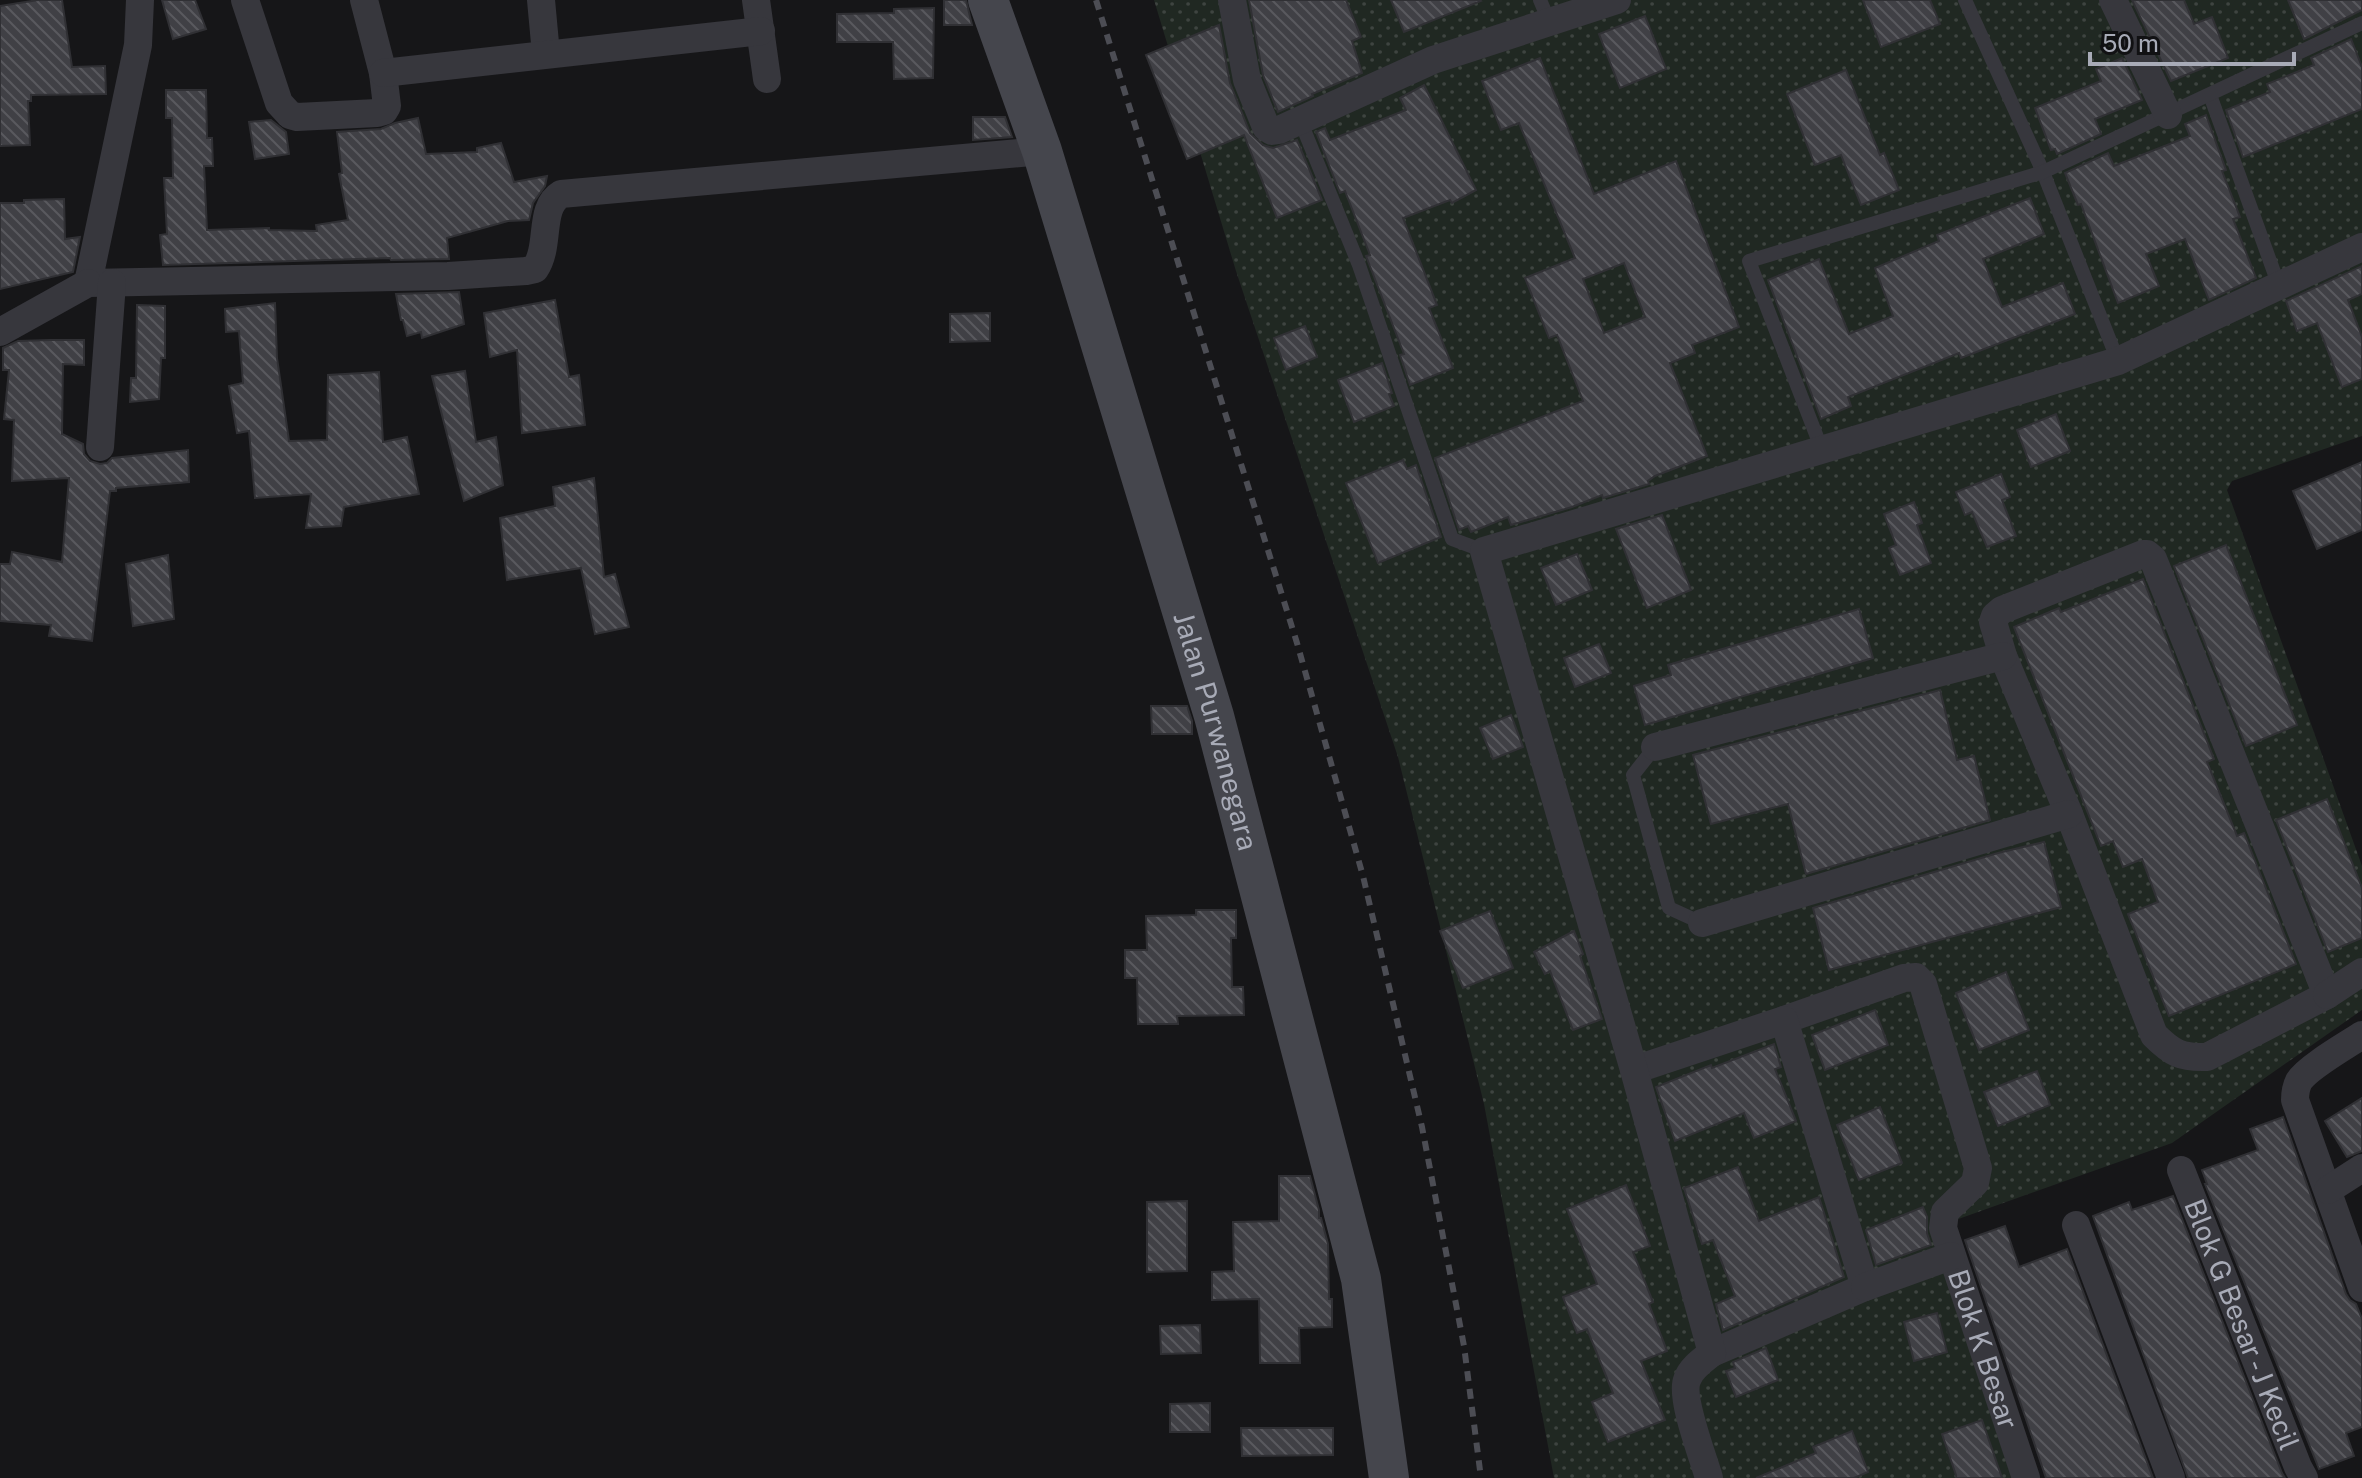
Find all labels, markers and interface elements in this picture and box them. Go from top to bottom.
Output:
scale bar [2090,16,2294,66]
text: 50 m [2102,29,2159,57]
street label: Jalan Purwanegara [1167,608,1265,854]
street label: Blok G Besar - J Kecil [2178,1194,2307,1454]
street label: Blok K Besar [1942,1265,2026,1433]

